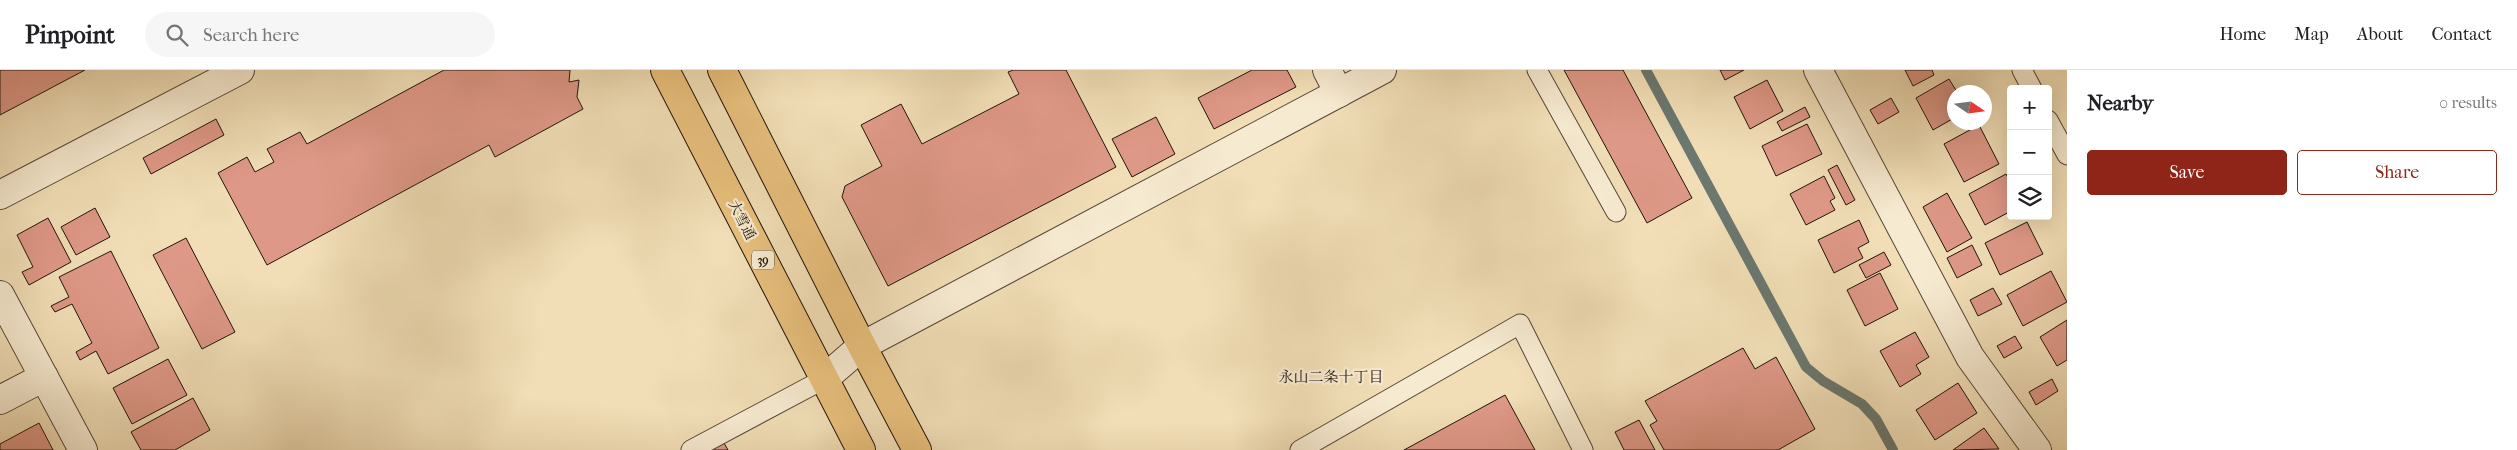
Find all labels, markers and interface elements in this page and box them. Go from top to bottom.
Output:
search box [145,12,495,57]
text: Pinpoint [25,21,115,49]
icon: search [163,21,191,49]
text: Search here [203,24,299,46]
text: Home [2219,24,2266,45]
text: Map [2294,24,2329,45]
text: About [2357,24,2403,45]
text: Contact [2431,24,2492,45]
north arrow [1947,85,1992,130]
map controls [2007,85,2052,220]
button: + [2007,85,2052,130]
text: Nearby [2087,91,2153,115]
text: 0 results [2439,93,2497,112]
button: − [2007,130,2052,175]
button: Save [2087,150,2287,195]
button: Share [2297,150,2497,195]
button: layers [2007,175,2052,220]
street label: 大雪通 [725,197,759,243]
road number: 39 [752,250,774,270]
district label: 永山二条十丁目 [1278,368,1384,386]

